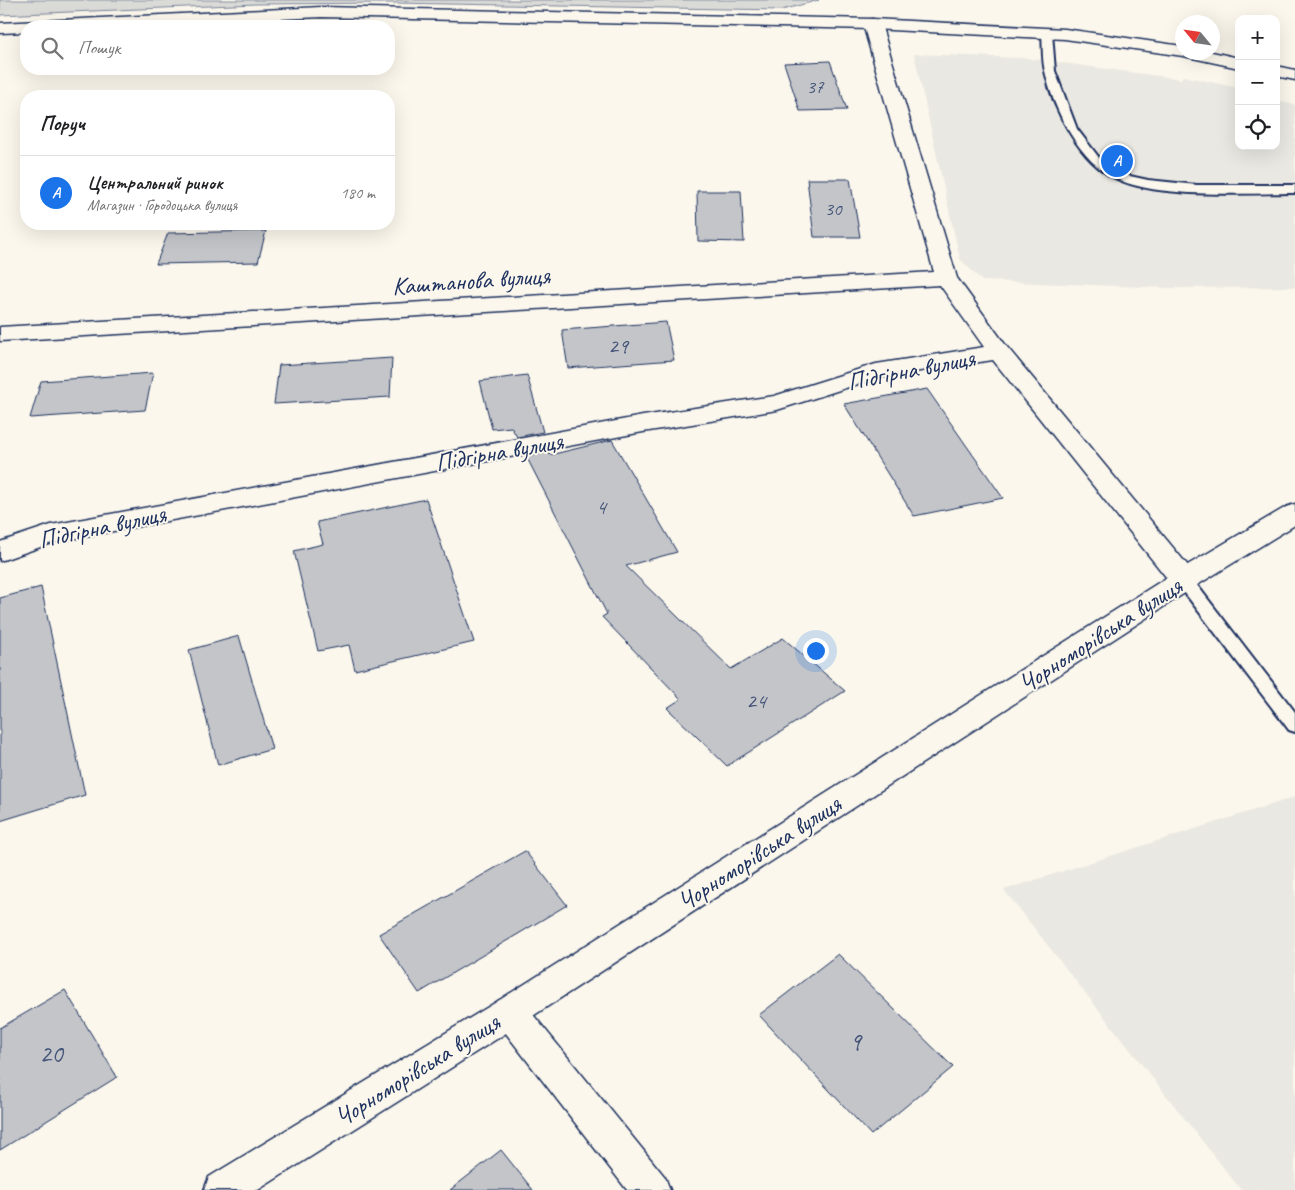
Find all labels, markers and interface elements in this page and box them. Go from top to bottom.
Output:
north arrow [1175,15,1220,60]
map controls [1235,15,1280,150]
button: + [1235,15,1280,60]
search box [20,20,395,75]
icon: search [38,34,66,62]
text: Пошук [78,36,120,60]
button: − [1235,60,1280,105]
house number: 37 [806,75,825,99]
button: locate [1235,105,1280,150]
text: Поруч [40,110,85,136]
pin: A [1101,142,1133,180]
text: Центральний ринок [87,171,223,195]
text: A [52,183,60,203]
text: 180 m [341,183,375,203]
text: Магазин · Городоцька вулиця [87,195,237,215]
house number: 30 [824,197,843,221]
street label: Каштанова вулиця [391,259,552,302]
house number: 29 [608,332,630,360]
street label: Підгірна вулиця [845,342,979,398]
street label: Підгірна вулиця [433,425,566,479]
house number: 4 [596,493,608,521]
street label: Підгірна вулиця [36,498,170,556]
street label: Чорноморівська вулиця [1013,570,1189,700]
your location [803,638,829,664]
house number: 24 [746,687,768,715]
street label: Чорноморівська вулиця [672,788,848,918]
street label: Чорноморівська вулиця [329,1006,507,1133]
house number: 9 [849,1025,863,1058]
house number: 20 [39,1037,65,1070]

